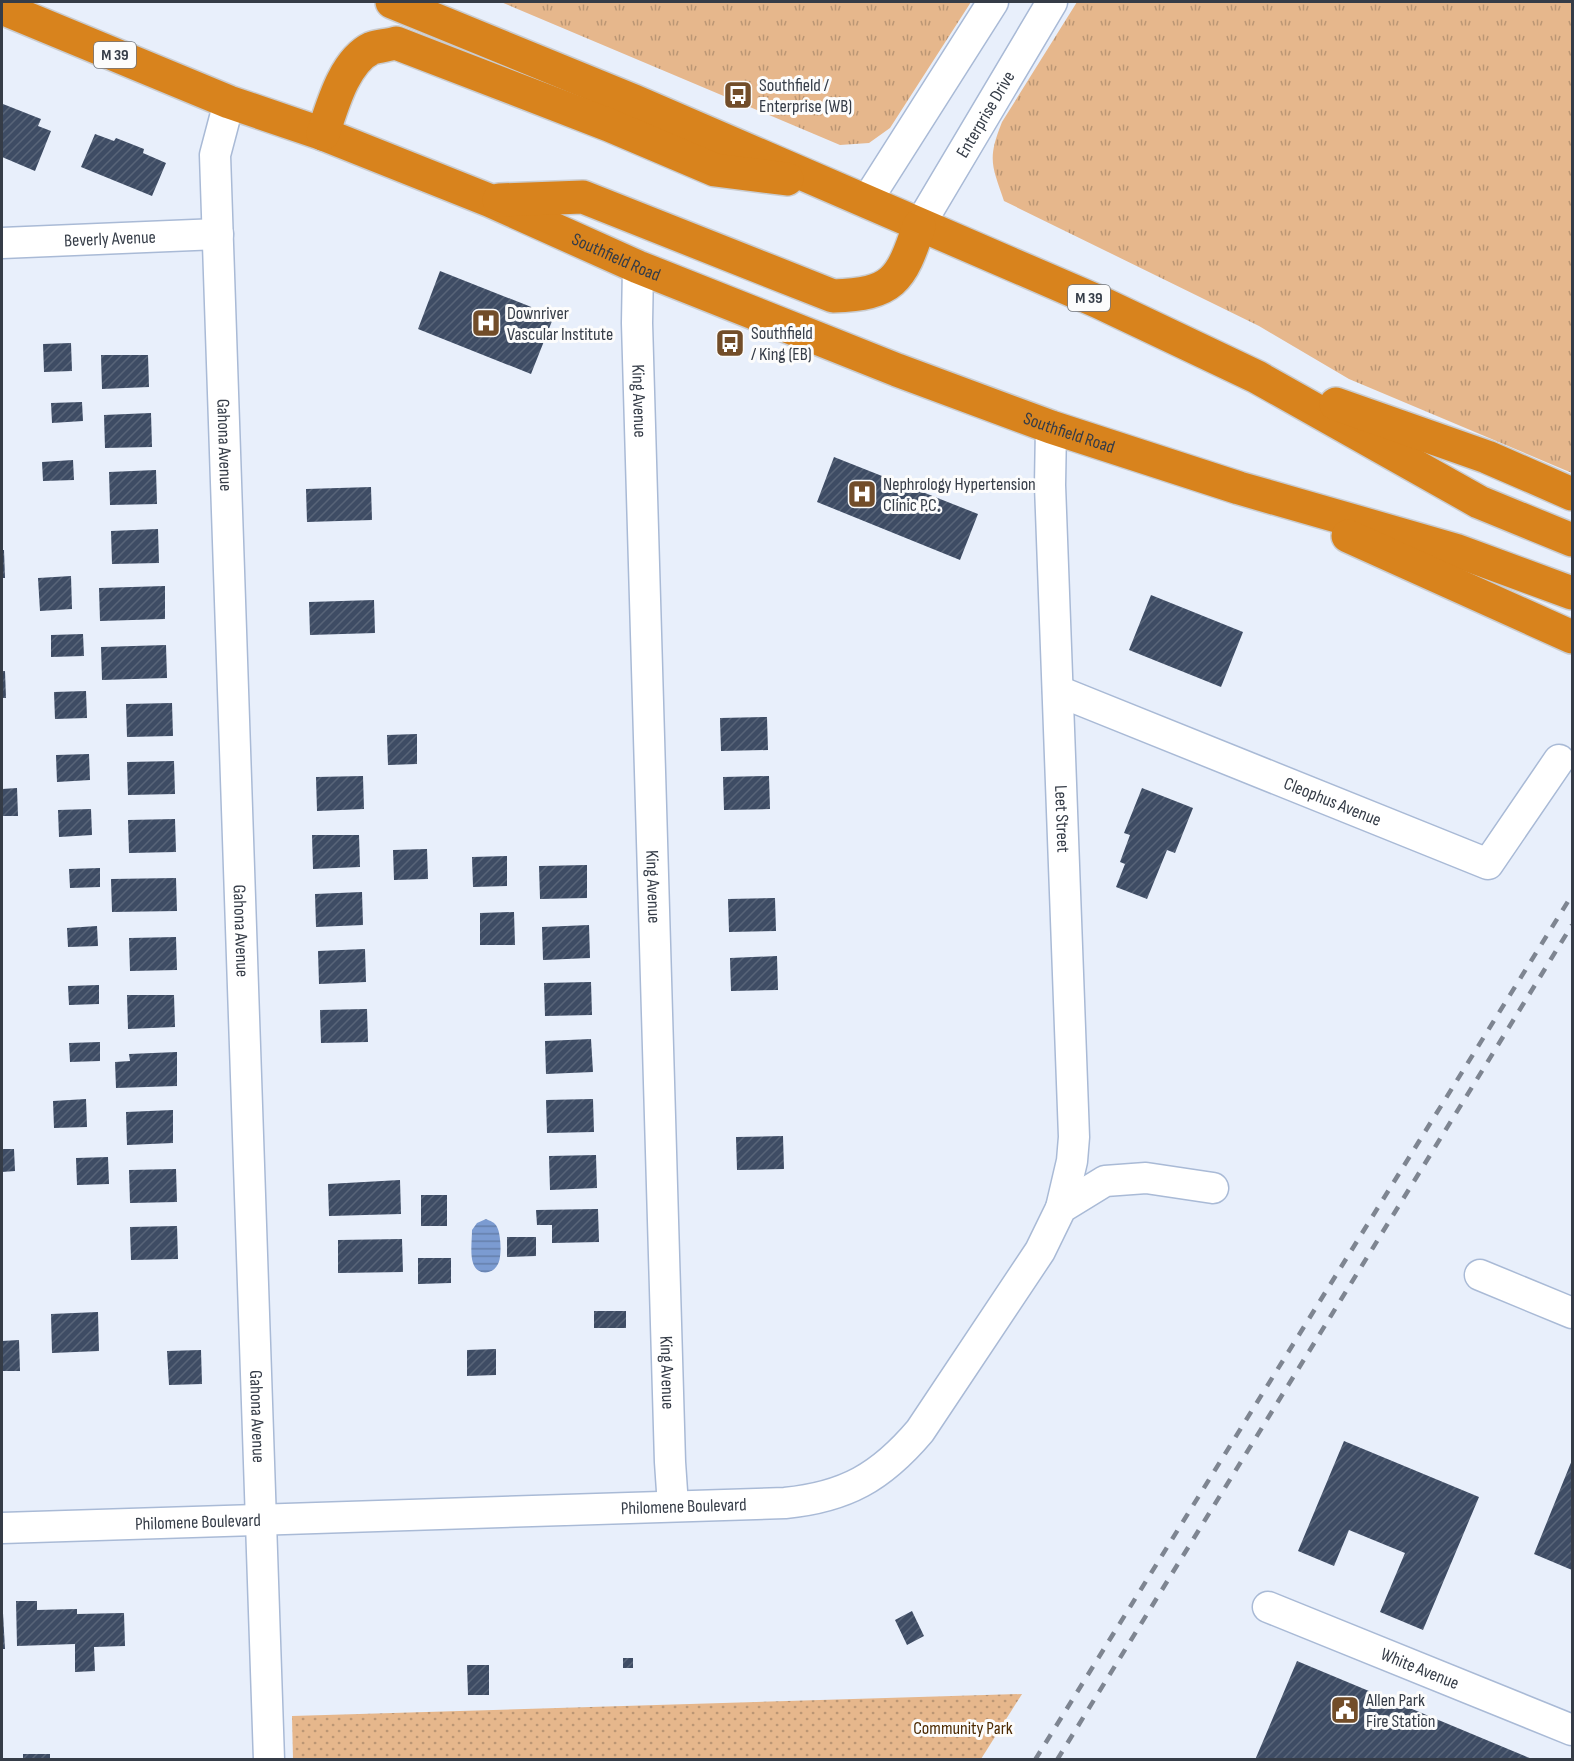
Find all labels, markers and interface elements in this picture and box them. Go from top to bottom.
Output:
road number: M 39 [94,42,136,68]
street label: Enterprise Drive [952,67,1019,161]
place label: Southfield / Enterprise (WB) [759,75,852,117]
bus stop icon: Southfield / Enterprise (WB) [722,79,754,111]
street label: Beverly Avenue [64,226,156,251]
street label: Southfield Road [569,228,664,285]
road number: M 39 [1068,285,1110,311]
place label: Downriver Vascular Institute [507,303,613,345]
hospital icon: Downriver Vascular Institute [470,307,502,339]
place label: Southfield / King (EB) [751,323,813,365]
bus stop icon: Southfield / King (EB) [714,327,746,359]
street label: King Avenue [628,364,651,438]
street label: Gahona Avenue [213,398,237,492]
street label: Southfield Road [1021,407,1117,458]
place label: Nephrology Hypertension Clinic P.C. [883,474,1036,516]
hospital icon: Nephrology Hypertension Clinic P.C. [846,478,878,510]
street label: Cleophus Avenue [1281,773,1384,830]
street label: Leet Street [1051,785,1074,853]
street label: King Avenue [642,850,665,924]
street label: Gahona Avenue [229,884,253,977]
street label: King Avenue [656,1336,679,1410]
street label: Gahona Avenue [245,1370,269,1463]
street label: Philomene Boulevard [620,1494,747,1519]
street label: Philomene Boulevard [135,1509,261,1534]
street label: White Avenue [1378,1643,1462,1694]
place label: Allen Park Fire Station [1365,1690,1435,1732]
public building icon: Allen Park Fire Station [1329,1694,1361,1726]
park label: Community Park [913,1718,1013,1739]

